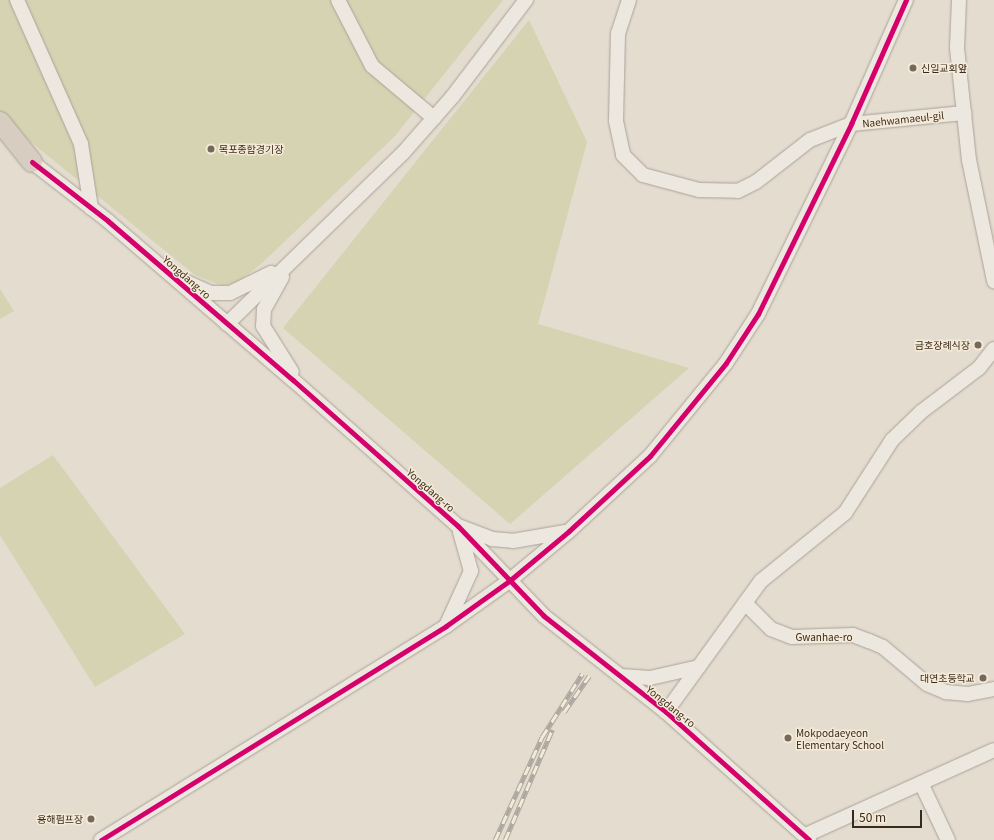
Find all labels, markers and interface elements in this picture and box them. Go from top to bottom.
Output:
place label: 신일교회앞 [921,62,967,74]
marker: 신일교회앞 [908,63,918,73]
street label: Naehwamaeul-gil [862,109,944,129]
place label: 목포종합경기장 [219,143,283,155]
marker: 목포종합경기장 [206,144,216,154]
street label: Yongdang-ro [161,253,213,301]
place label: 금호장례식장 [915,339,970,351]
marker: 금호장례식장 [973,340,983,350]
street label: Yongdang-ro [405,466,457,514]
street label: Gwanhae-ro [795,631,853,643]
place label: 대연초등학교 [920,672,975,684]
marker: 대연초등학교 [978,673,988,683]
street label: Yongdang-ro [644,683,698,729]
place label: Mokpodaeyeon Elementary School [796,726,884,750]
marker: Mokpodaeyeon Elementary School [783,733,793,743]
scale bar [854,802,924,828]
text: 50 m [859,808,886,825]
place label: 용해펌프장 [37,813,83,825]
marker: 용해펌프장 [86,814,96,824]

